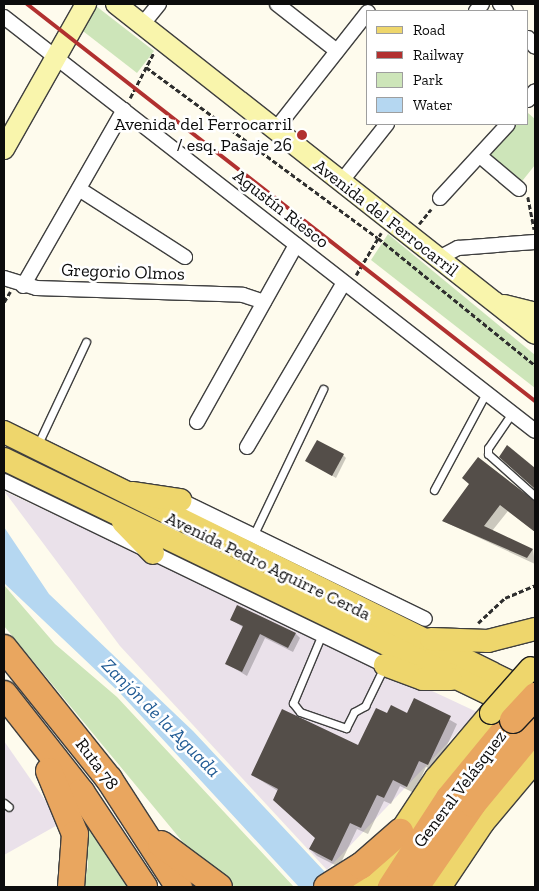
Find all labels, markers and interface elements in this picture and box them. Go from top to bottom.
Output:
legend [366,10,529,125]
text: Road [413,21,445,39]
text: Railway [413,46,464,64]
text: Park [413,71,443,89]
text: Water [413,96,453,114]
place label: Avenida del Ferrocarril / esq. Pasaje 26 [114,114,292,156]
marker: Avenida del Ferrocarril / esq. Pasaje 26 [296,129,308,141]
street label: Avenida del Ferrocarril [309,155,463,281]
street label: Agustín Riesco [229,165,333,253]
street label: Gregorio Olmos [61,259,185,285]
street label: Avenida Pedro Aguirre Cerda [162,507,374,625]
water label: Zanjón de la Aguada [97,654,225,782]
street label: General Velásquez [409,726,511,852]
street label: Ruta 78 [71,734,123,794]

